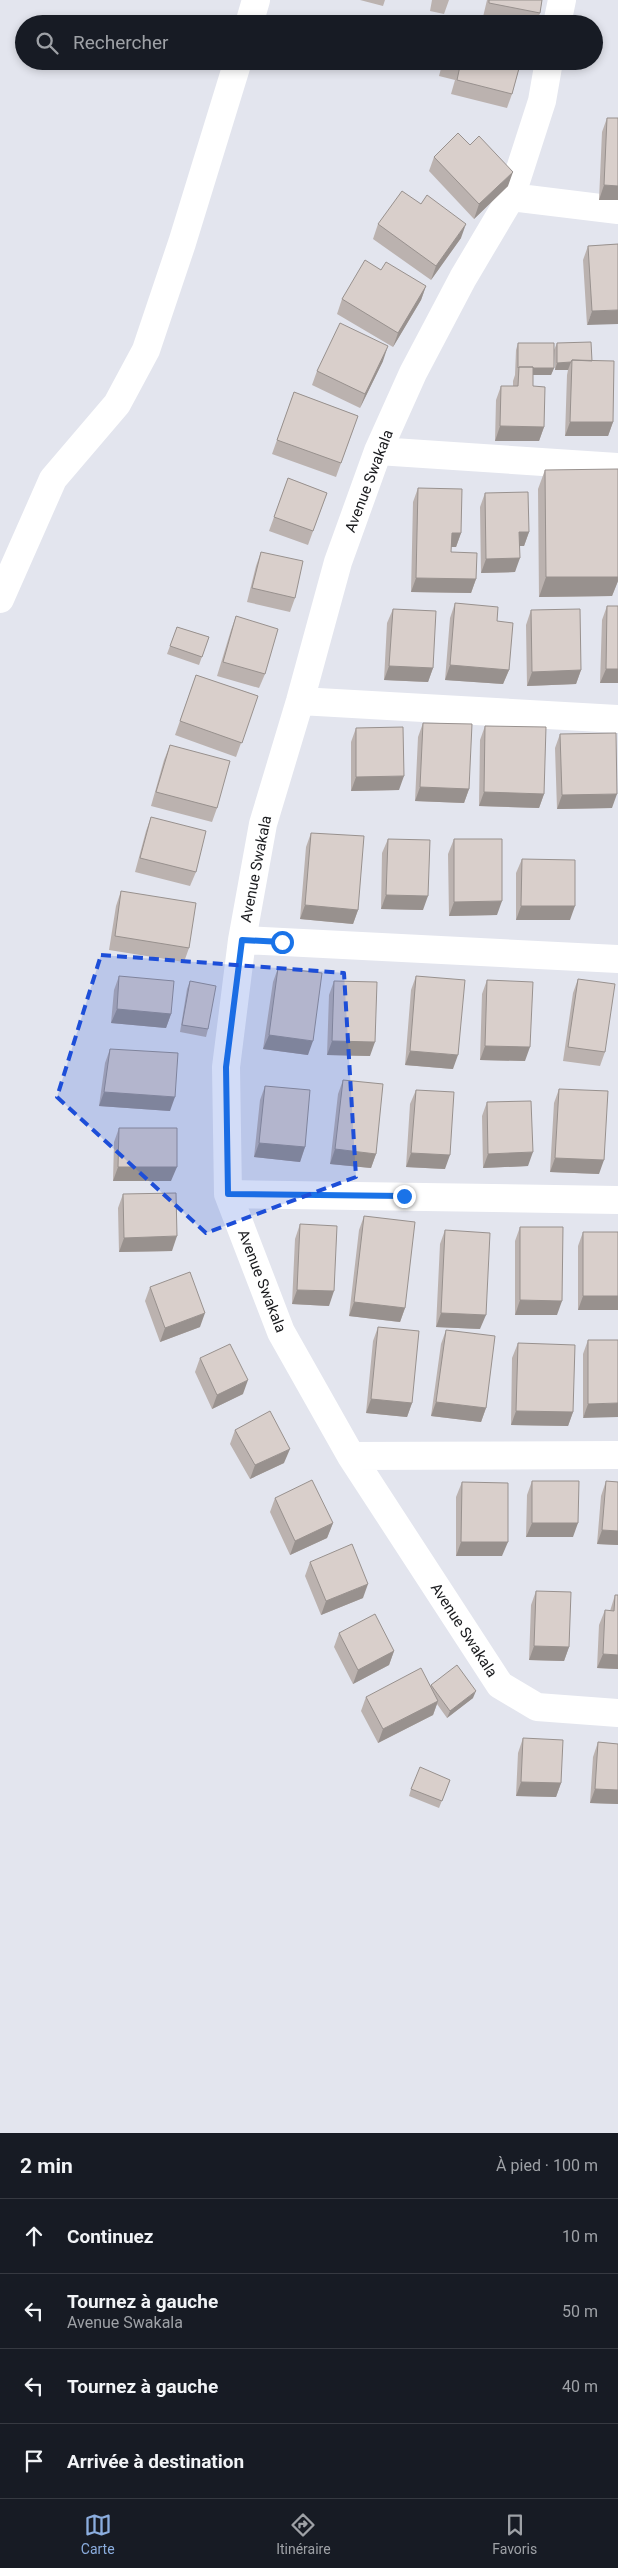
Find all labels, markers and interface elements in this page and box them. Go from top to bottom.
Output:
search box [15,15,603,70]
icon: search [33,29,61,57]
text: Rechercher [73,31,168,54]
street label: Avenue Swakala [341,427,397,535]
street label: Avenue Swakala [237,814,275,924]
route start [271,931,294,954]
route end [393,1185,416,1208]
street label: Avenue Swakala [234,1227,290,1335]
street label: Avenue Swakala [427,1580,501,1680]
text: 2 min [20,2154,73,2178]
text: À pied · 100 m [496,2156,598,2175]
icon: ahead [20,2222,48,2250]
text: Continuez [67,2225,153,2248]
text: 10 m [562,2227,598,2246]
text: Tournez à gauche [67,2290,218,2313]
icon: left [20,2297,48,2325]
text: 50 m [562,2302,598,2321]
text: Avenue Swakala [67,2313,183,2332]
icon: left [20,2372,48,2400]
text: Tournez à gauche [67,2375,218,2398]
text: 40 m [562,2377,598,2396]
icon: arrive [20,2447,48,2475]
text: Arrivée à destination [67,2450,244,2473]
tab: Carte [81,2511,115,2557]
tab: Itinéraire [276,2511,331,2557]
tab: Favoris [492,2511,537,2557]

